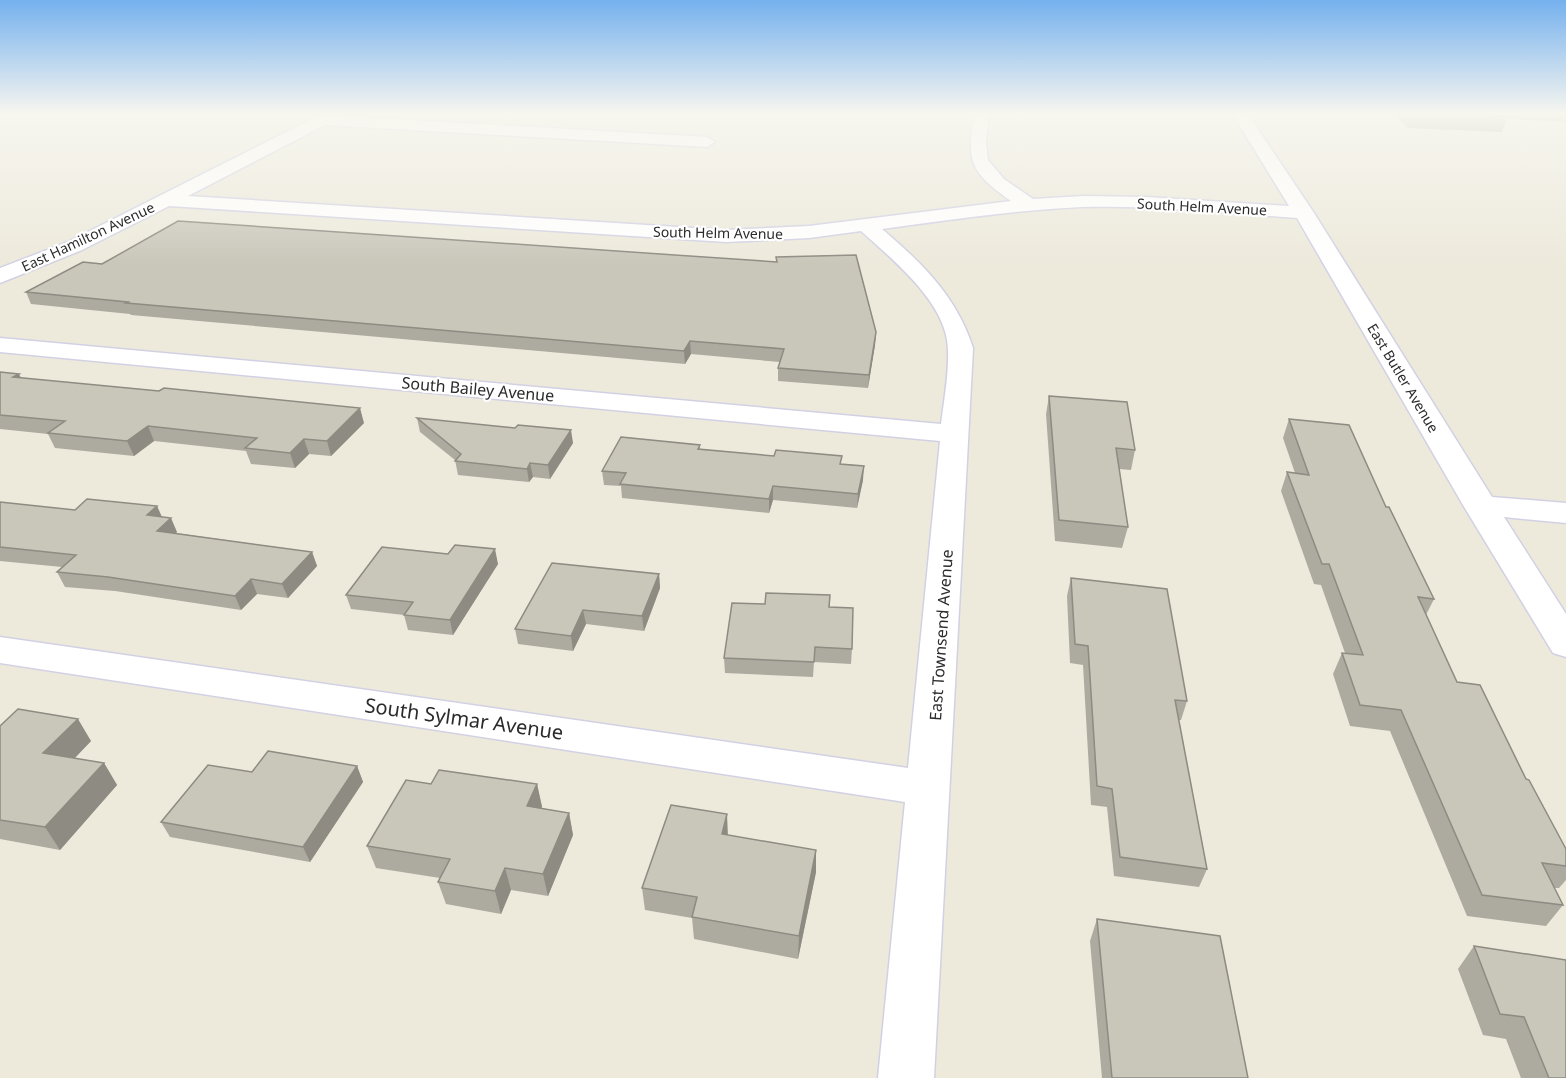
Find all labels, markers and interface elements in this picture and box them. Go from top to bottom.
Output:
street label: South Helm Avenue [1137,194,1267,219]
street label: East Hamilton Avenue [18,197,157,276]
street label: South Helm Avenue [653,222,783,243]
street label: East Butler Avenue [1363,320,1444,436]
street label: South Bailey Avenue [401,371,555,407]
street label: East Townsend Avenue [924,549,958,721]
street label: South Sylmar Avenue [363,691,565,746]

